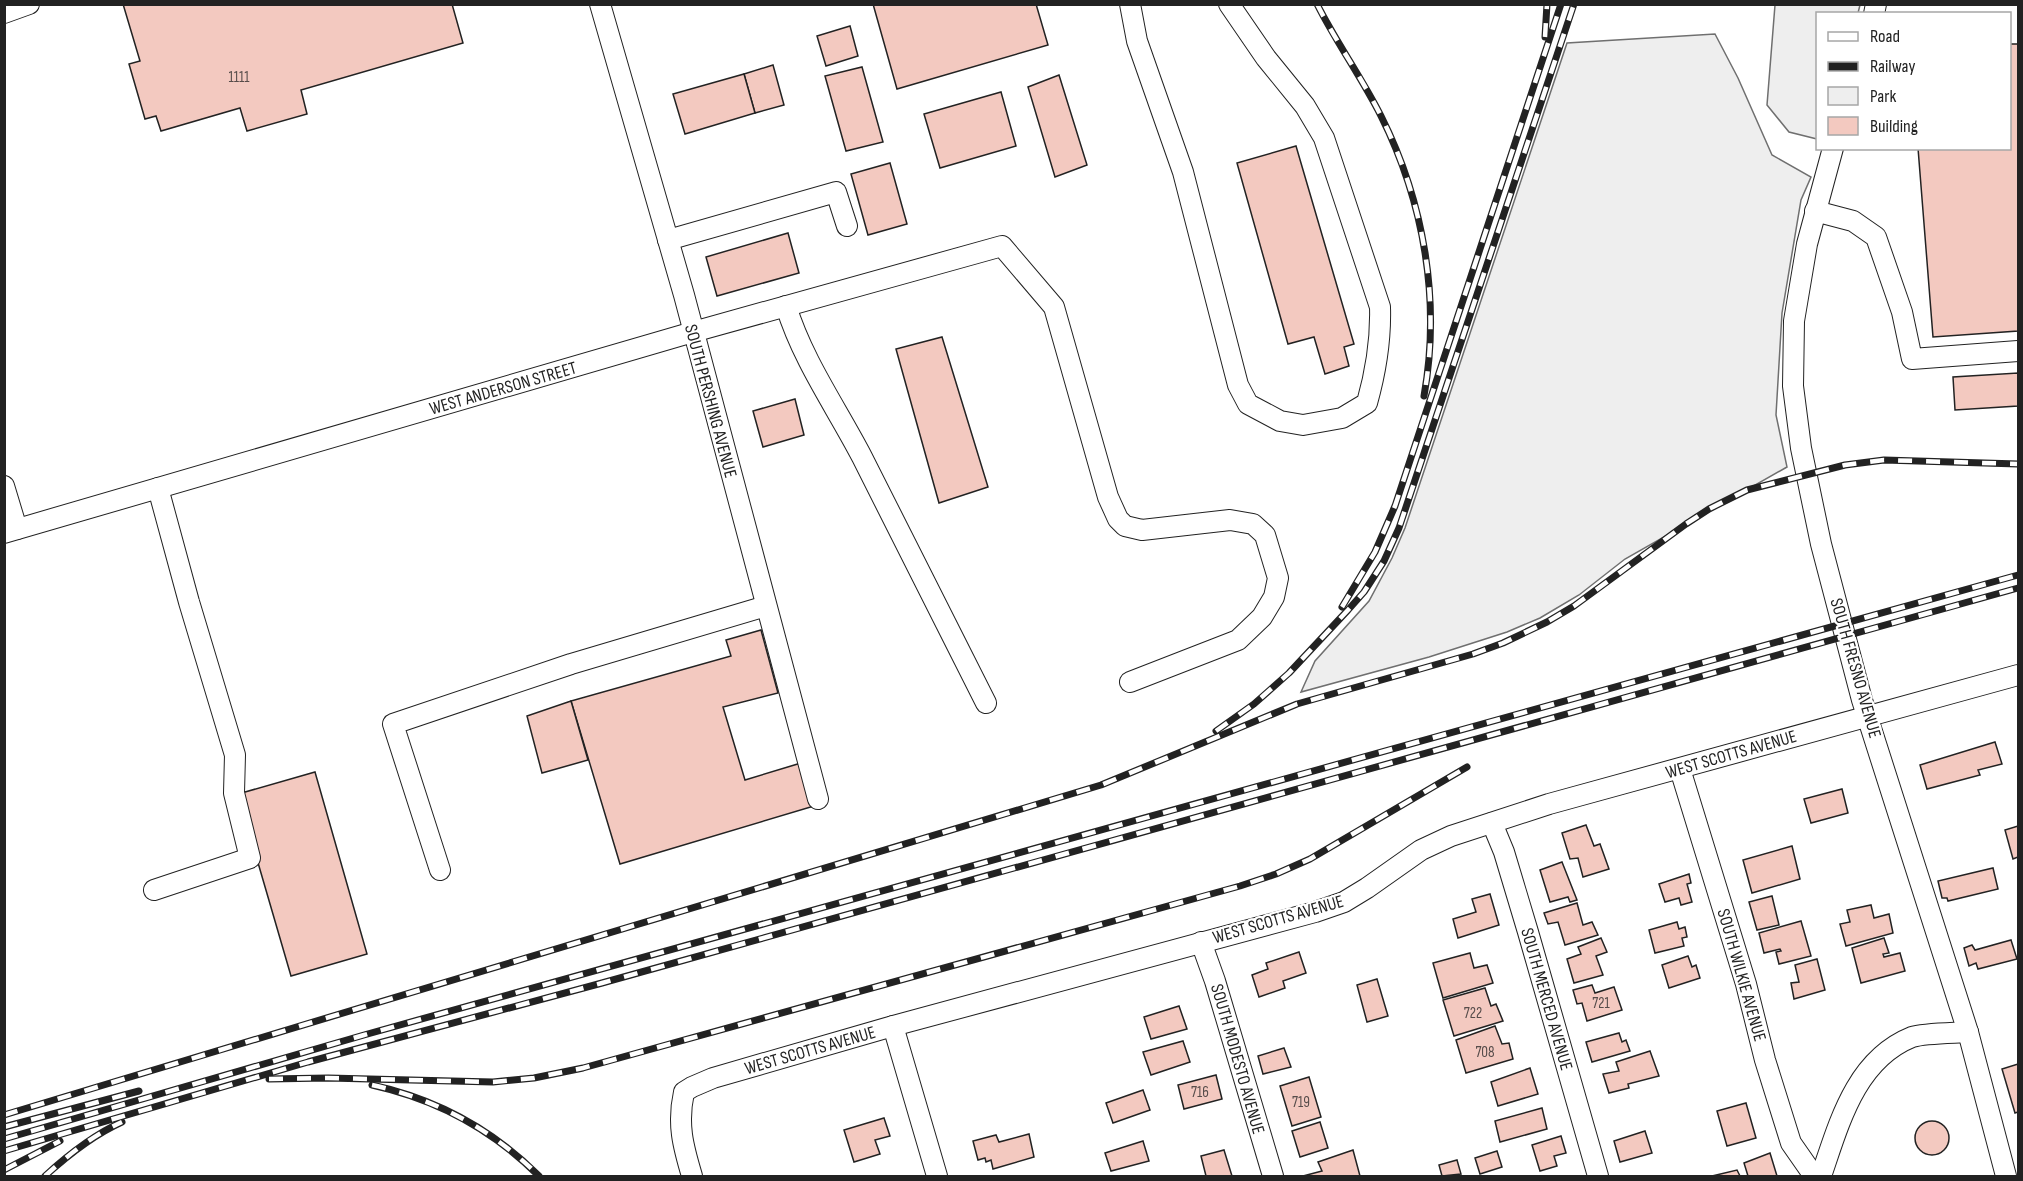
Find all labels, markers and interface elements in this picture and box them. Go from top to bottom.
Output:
legend [1816,12,2011,150]
text: Road [1870,26,1900,47]
text: Railway [1870,56,1915,77]
house number: 1111 [228,68,250,87]
text: Park [1870,86,1896,107]
text: Building [1870,116,1918,137]
street label: SOUTH PERSHING AVENUE [680,322,741,480]
street label: WEST ANDERSON STREET [427,357,579,420]
street label: SOUTH FRESNO AVENUE [1826,596,1886,740]
street label: WEST SCOTTS AVENUE [1663,726,1799,783]
street label: WEST SCOTTS AVENUE [1210,891,1346,948]
street label: SOUTH WILKIE AVENUE [1713,906,1770,1044]
street label: SOUTH MERCED AVENUE [1516,926,1577,1073]
street label: SOUTH MODESTO AVENUE [1206,982,1269,1137]
house number: 721 [1592,994,1610,1013]
house number: 722 [1464,1004,1482,1023]
street label: WEST SCOTTS AVENUE [742,1022,878,1079]
house number: 708 [1475,1043,1495,1062]
house number: 716 [1191,1083,1209,1102]
house number: 719 [1292,1093,1310,1112]

